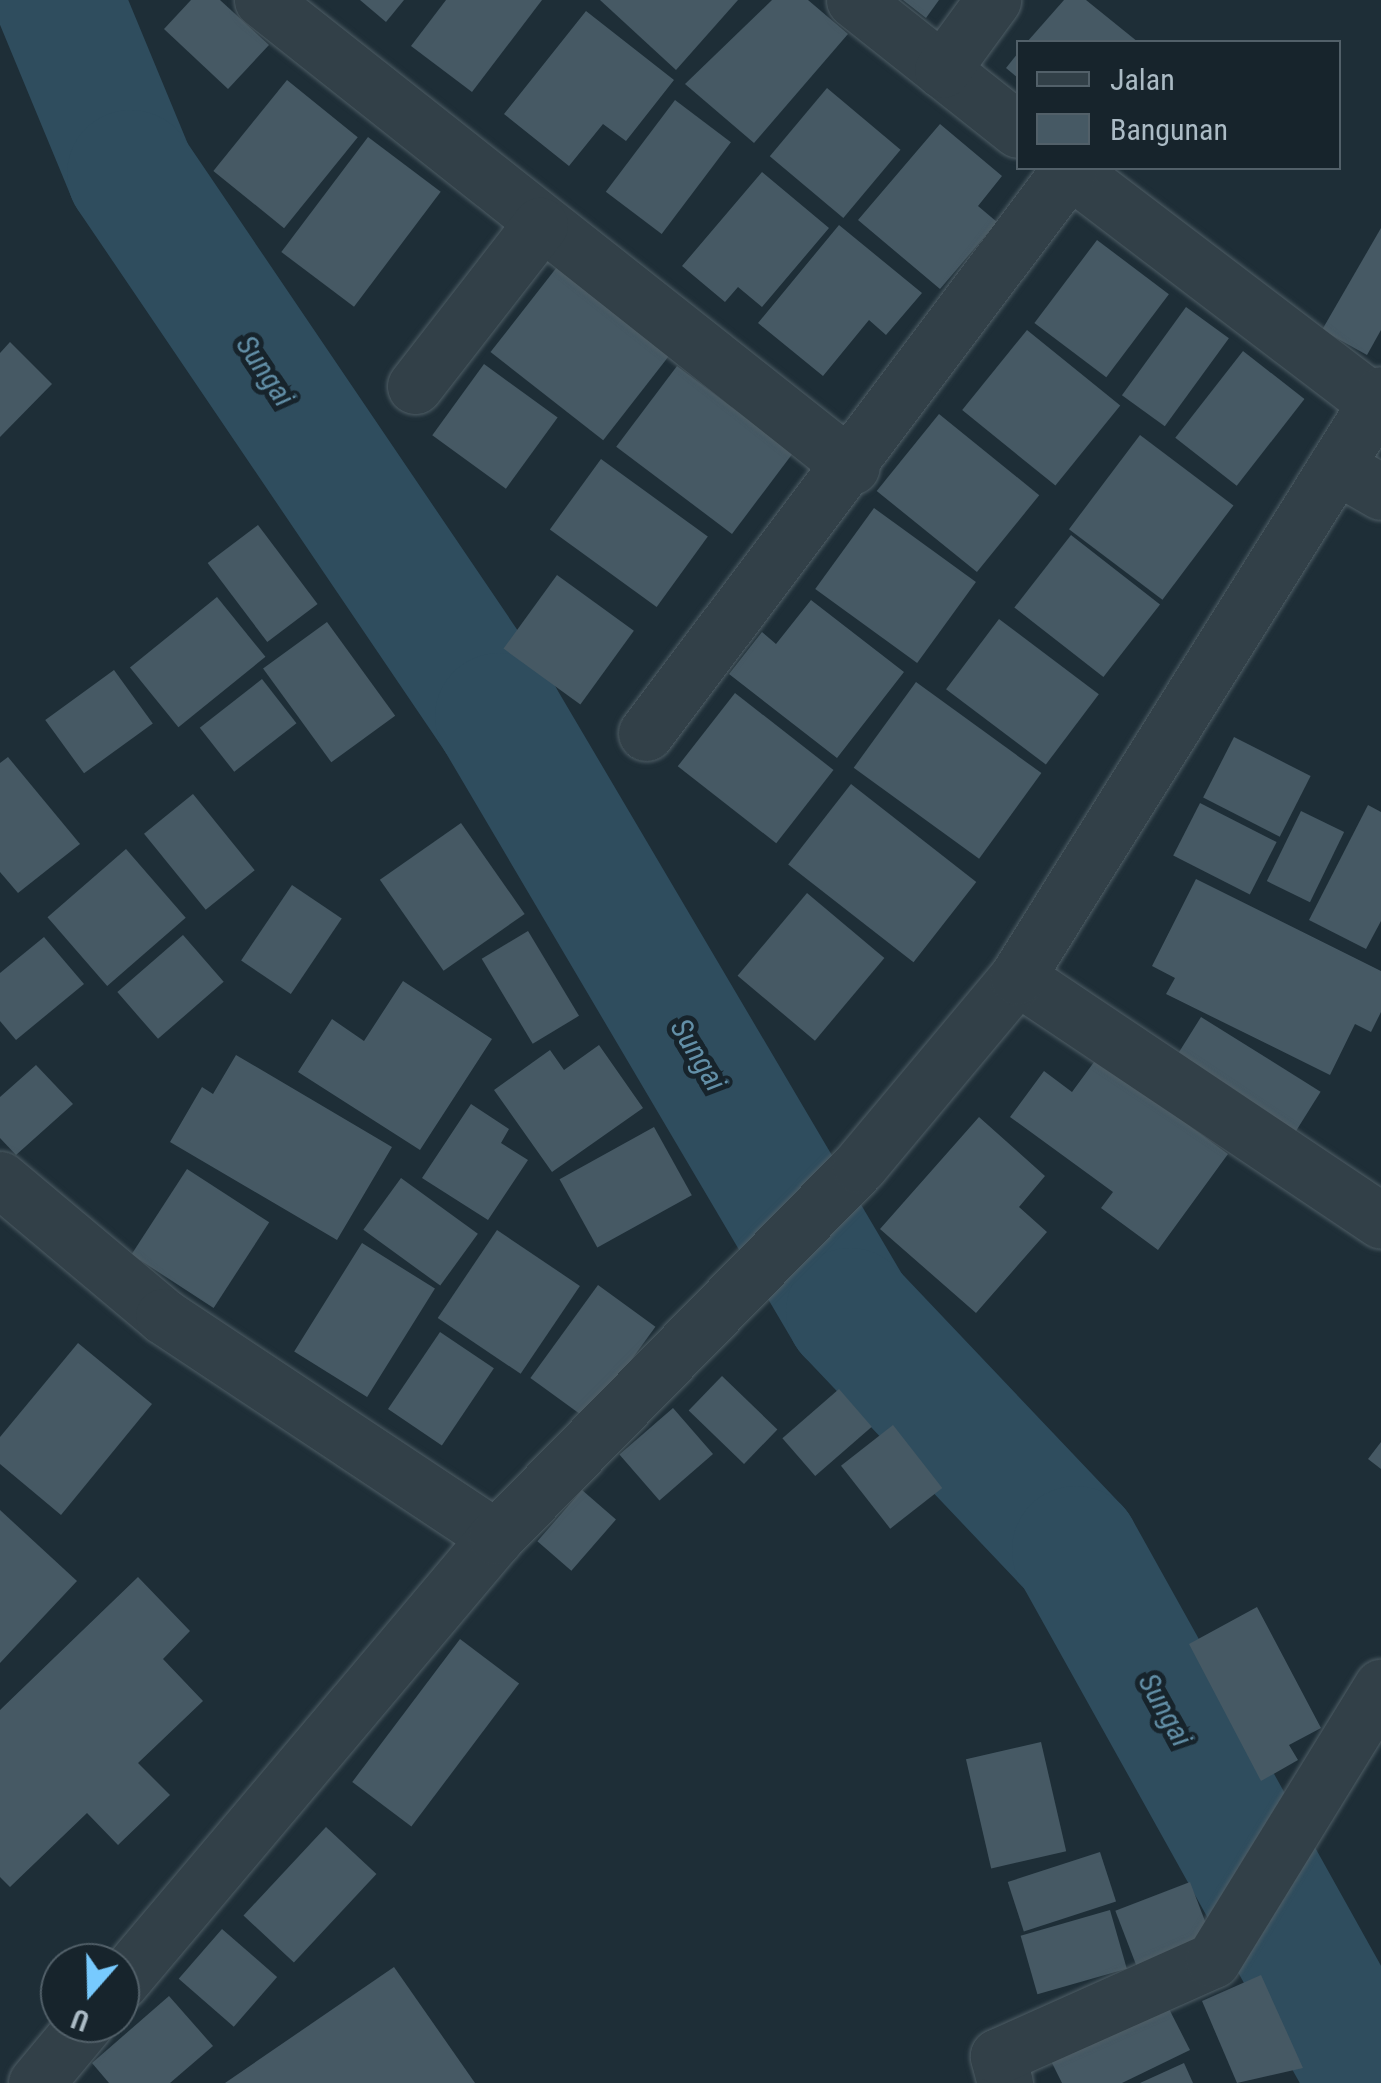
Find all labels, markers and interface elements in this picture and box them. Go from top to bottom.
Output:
legend [1016,40,1341,170]
text: Jalan [1110,62,1175,97]
text: Bangunan [1110,112,1228,147]
water label: Sungai [228,329,302,413]
water label: Sungai [662,1012,734,1098]
water label: Sungai [1130,1667,1200,1753]
north arrow [40,1943,140,2043]
text: U [67,2002,93,2038]

